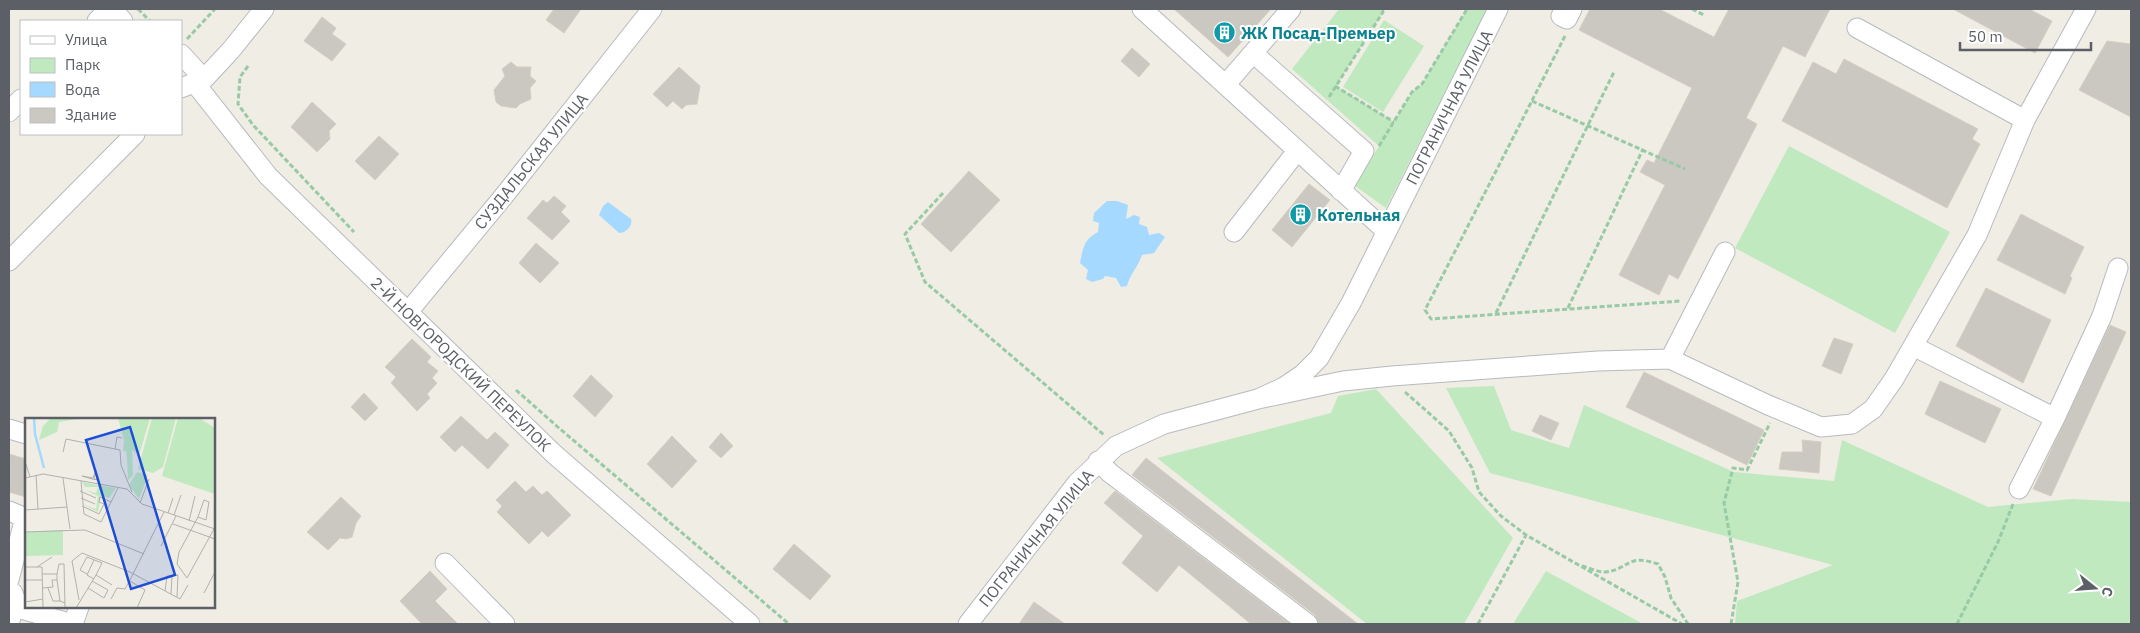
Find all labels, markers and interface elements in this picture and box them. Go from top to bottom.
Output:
legend [20,20,182,135]
scale bar [1960,20,2091,52]
building icon: ЖК Посад-Премьер [1213,21,1237,45]
place label: ЖК Посад-Премьер [1241,23,1396,43]
street label: ПОГРАНИЧНАЯ УЛИЦА [1401,26,1497,188]
text: 50 m [1968,27,2003,46]
text: Улица [65,30,107,49]
text: Парк [65,55,100,74]
text: Вода [65,80,100,99]
street label: СУЗДАЛЬСКАЯ УЛИЦА [470,89,592,233]
text: Здание [65,105,117,124]
building icon: Котельная [1289,203,1313,227]
place label: Котельная [1317,205,1400,225]
street label: 2-Й НОВГОРОДСКИЙ ПЕРЕУЛОК [367,272,555,456]
inset map [25,418,215,608]
street label: ПОГРАНИЧНАЯ УЛИЦА [974,465,1098,611]
north arrow [2070,563,2120,613]
text: С [2097,585,2117,599]

